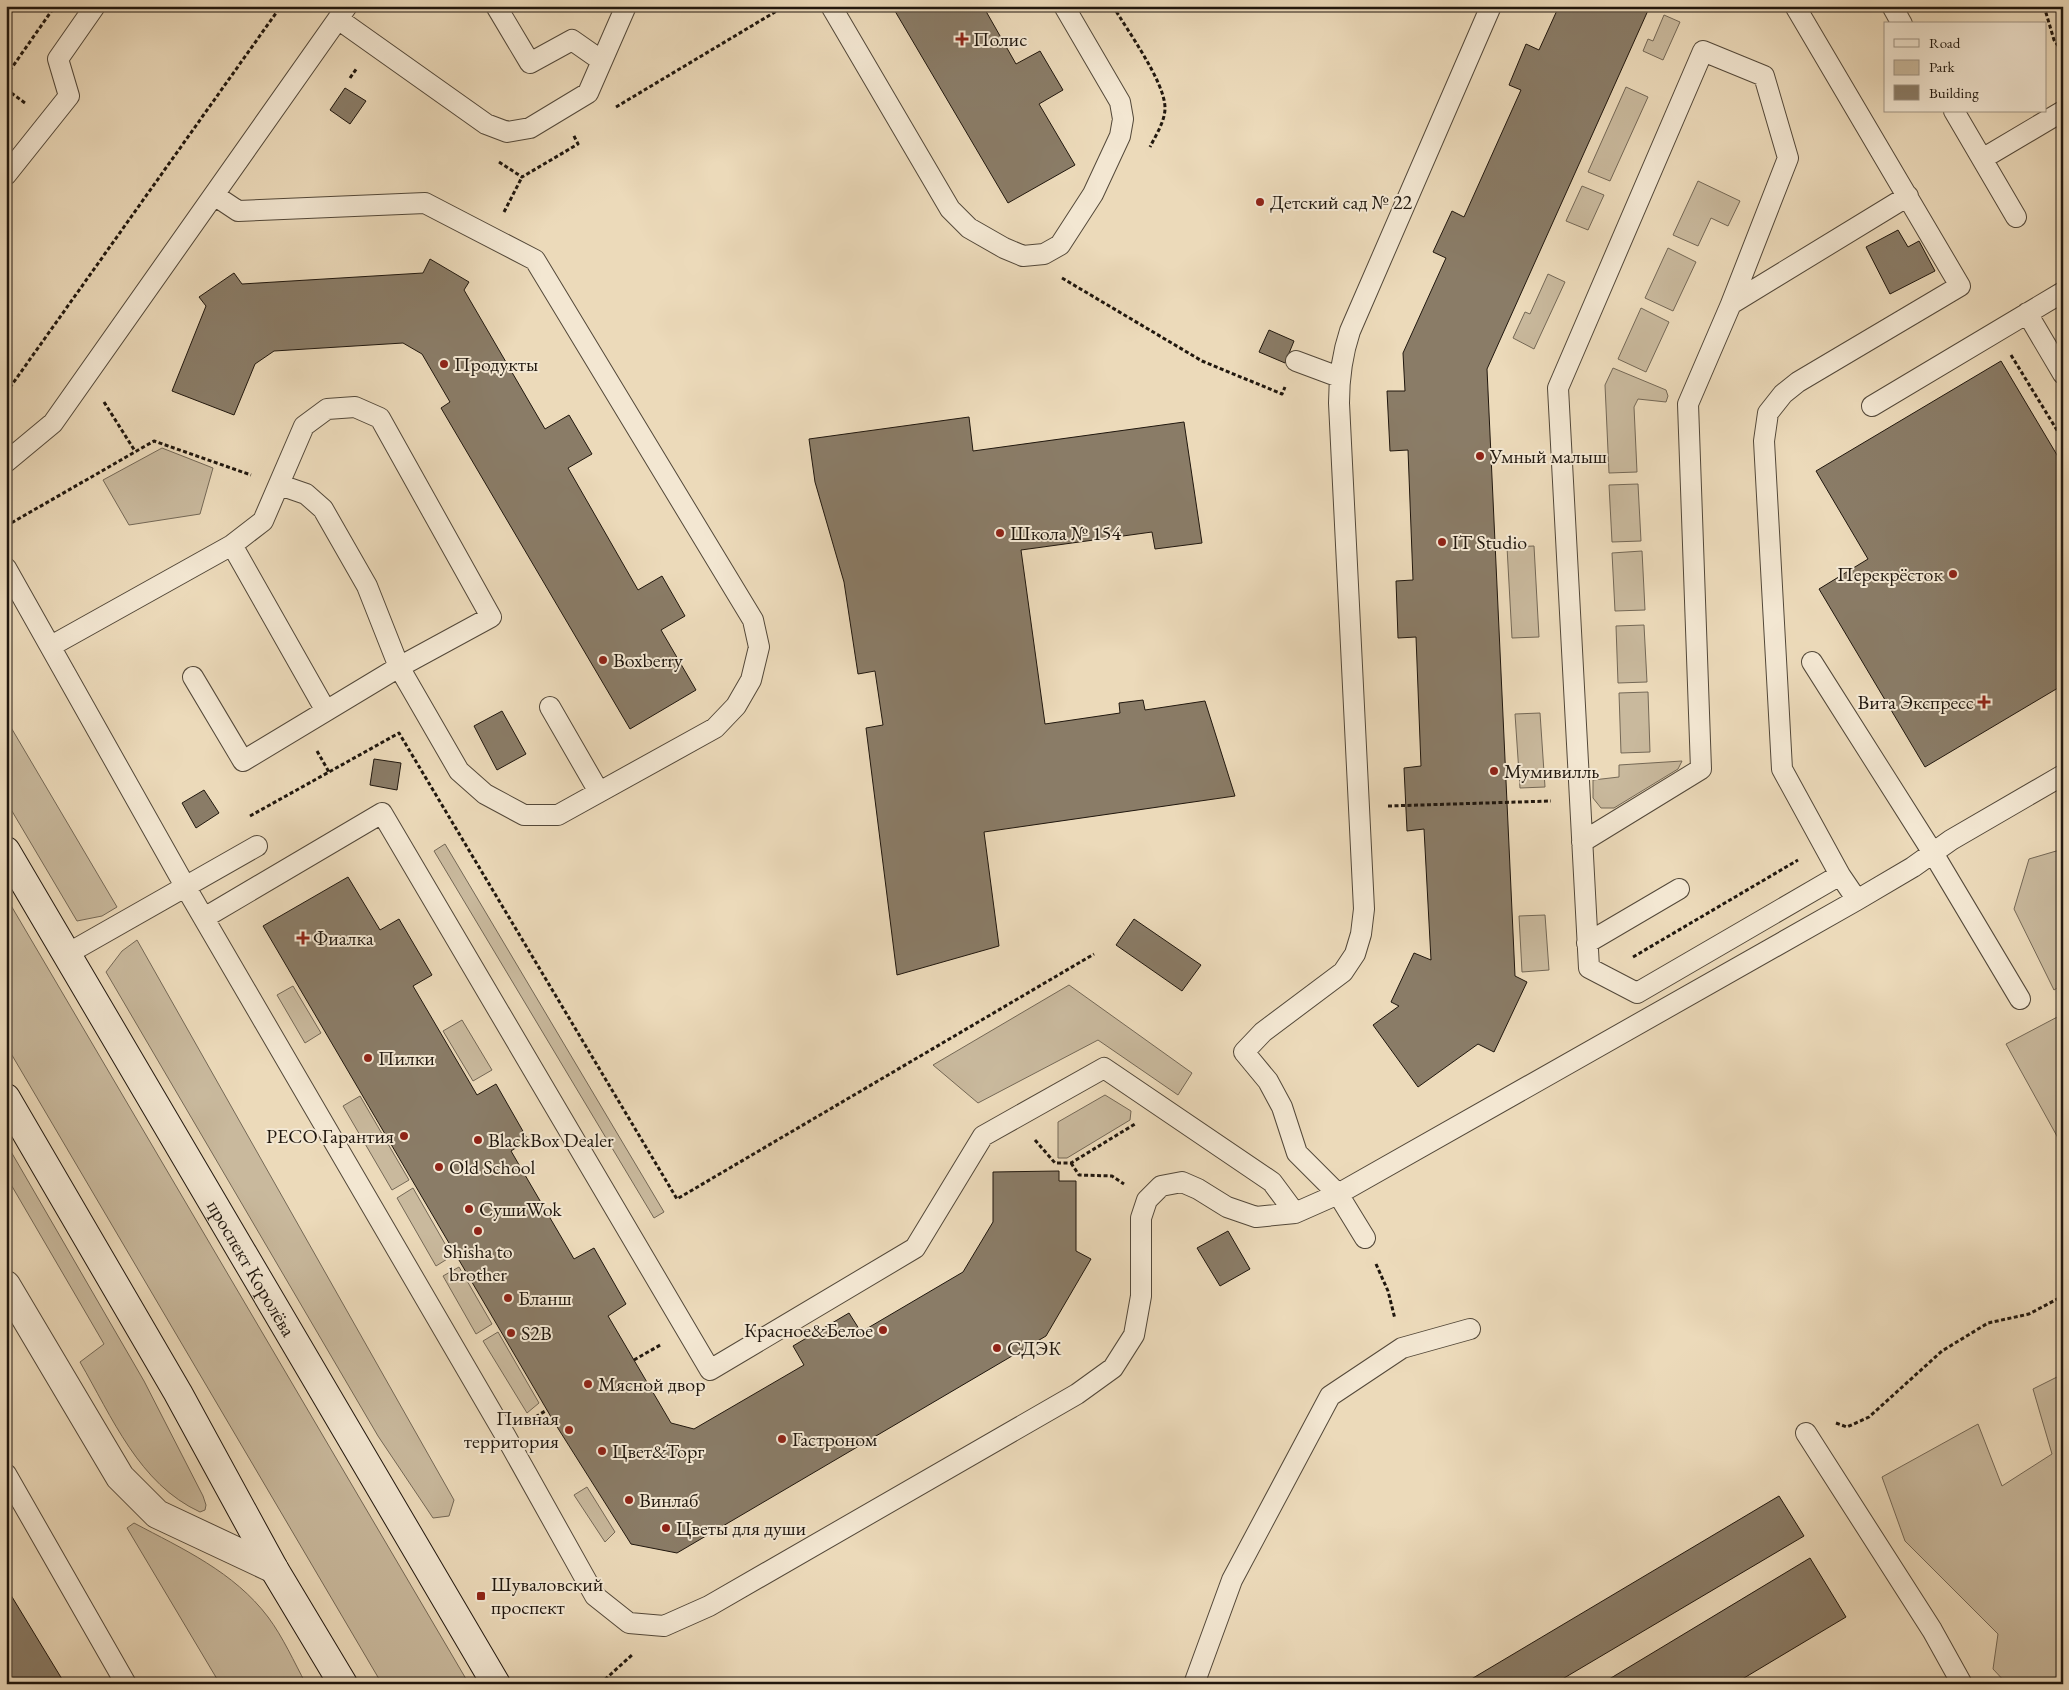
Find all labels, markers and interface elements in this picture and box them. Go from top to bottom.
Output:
legend [1884,22,2046,112]
place label: Полис [973,26,1027,52]
marker: Полис [955,32,969,46]
text: Road [1929,33,1961,52]
text: Park [1929,57,1956,76]
text: Building [1929,83,1979,102]
place label: Детский сад № 22 [1270,189,1412,215]
marker: Детский сад № 22 [1254,196,1266,208]
place label: Продукты [454,351,538,377]
marker: Продукты [438,358,450,370]
place label: Умный малыш [1489,443,1607,469]
marker: Умный малыш [1474,450,1486,462]
place label: Школа № 154 [1010,520,1121,546]
marker: Школа № 154 [994,527,1006,539]
place label: IT Studio [1452,529,1527,555]
marker: IT Studio [1436,536,1448,548]
place label: Перекрёсток [1837,561,1943,587]
marker: Перекрёсток [1947,568,1959,580]
place label: Boxberry [613,647,683,673]
marker: Boxberry [597,654,609,666]
place label: Вита Экспресс [1858,689,1974,715]
marker: Вита Экспресс [1978,696,1990,708]
place label: Мумивилль [1504,758,1599,784]
marker: Мумивилль [1488,765,1500,777]
place label: Фиалка [313,925,374,951]
marker: Фиалка [297,932,309,944]
place label: Пилки [378,1045,435,1071]
marker: Пилки [362,1052,374,1064]
place label: РЕСО Гарантия [266,1123,394,1149]
place label: BlackBox Dealer [488,1127,614,1153]
marker: РЕСО Гарантия [398,1130,410,1142]
marker: BlackBox Dealer [472,1134,484,1146]
place label: Old School [449,1154,535,1180]
marker: Old School [433,1161,445,1173]
street label: проспект Королёва [201,1195,302,1341]
place label: СушиWok [479,1196,562,1222]
marker: СушиWok [463,1203,475,1215]
marker: Shisha to brother [472,1225,484,1237]
place label: Shisha to brother [443,1238,513,1287]
place label: Бланш [518,1285,572,1311]
marker: Бланш [502,1292,514,1304]
place label: Красное&Белое [744,1317,873,1343]
place label: S2B [521,1320,552,1346]
marker: Красное&Белое [877,1324,889,1336]
marker: S2B [505,1327,517,1339]
place label: СДЭК [1007,1335,1062,1361]
marker: СДЭК [991,1342,1003,1354]
place label: Мясной двор [598,1371,706,1397]
marker: Мясной двор [582,1378,594,1390]
place label: Пивная территория [464,1405,559,1454]
marker: Пивная территория [563,1424,575,1436]
place label: Гастроном [792,1426,878,1452]
marker: Гастроном [776,1433,788,1445]
place label: Цвет&Торг [612,1438,704,1464]
marker: Цвет&Торг [596,1445,608,1457]
place label: Винлаб [639,1487,698,1513]
marker: Винлаб [623,1494,635,1506]
place label: Цветы для души [676,1515,807,1541]
marker: Цветы для души [660,1522,672,1534]
place label: Шуваловский проспект [491,1571,604,1620]
marker: Шуваловский проспект [475,1590,487,1602]

